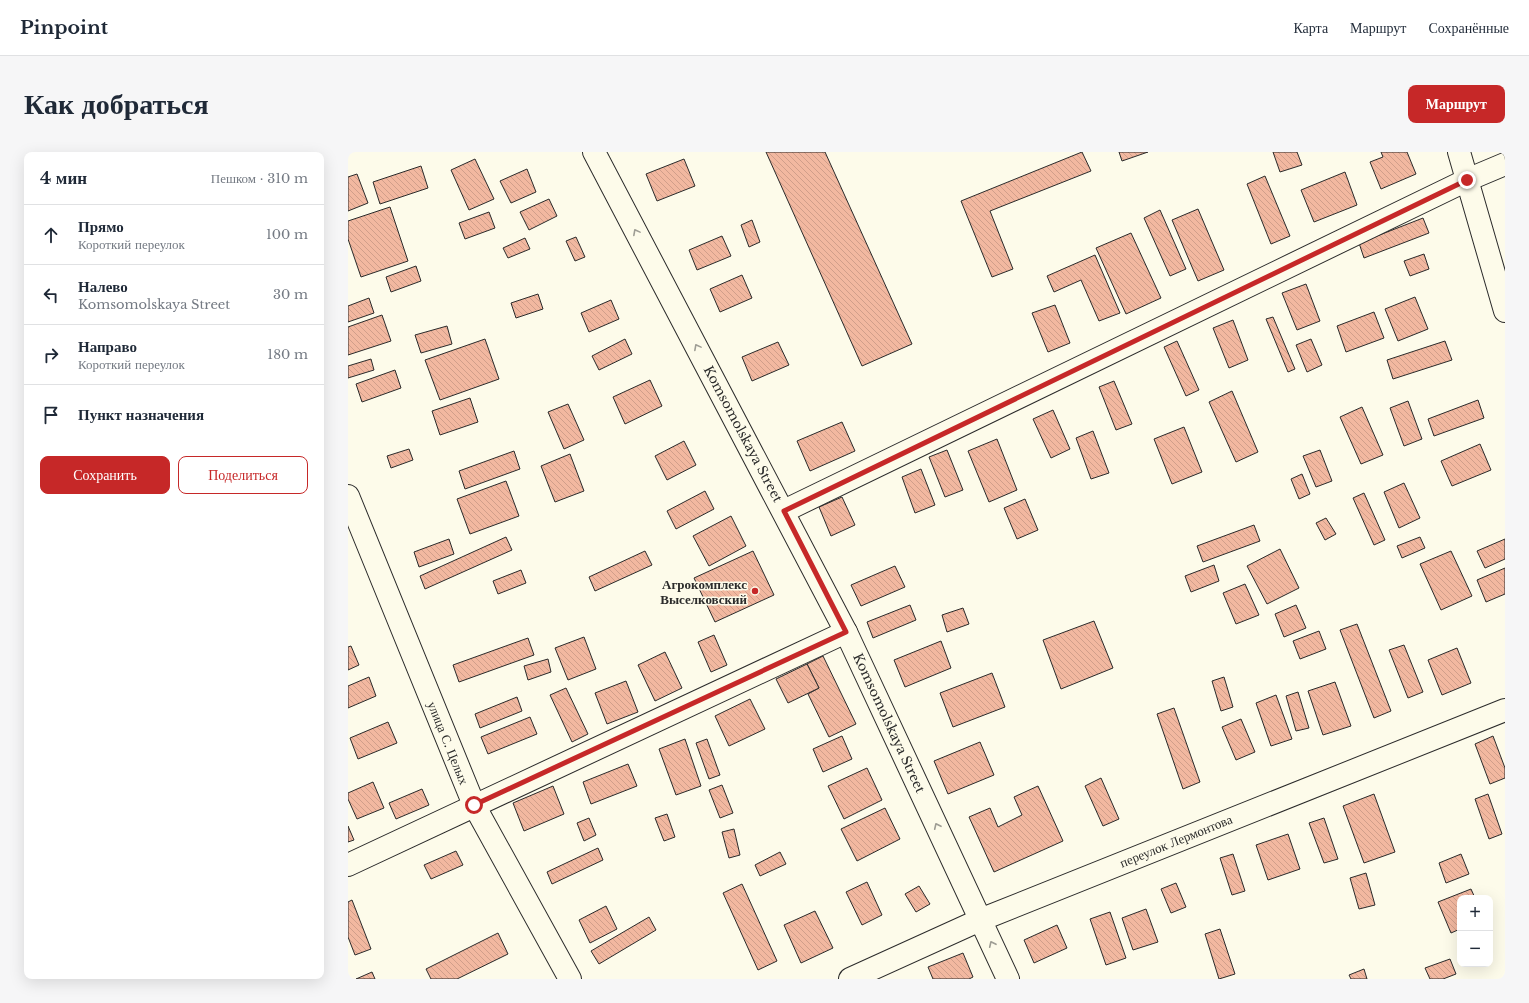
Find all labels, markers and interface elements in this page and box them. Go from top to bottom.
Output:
text: Pinpoint [20,16,108,39]
text: Карта [1293,19,1328,37]
text: Маршрут [1350,19,1406,37]
text: Сохранённые [1428,19,1509,37]
button: Маршрут [1408,85,1505,123]
text: Как добраться [24,87,209,122]
text: 4 мин [40,168,87,189]
text: Пешком · 310 m [211,170,308,187]
route end [1458,171,1476,189]
text: Прямо [78,217,124,236]
icon: ahead [40,224,62,246]
text: 100 m [266,226,308,243]
one-way arrow [633,229,641,236]
text: Короткий переулок [78,236,185,253]
text: Налево [78,277,128,296]
icon: left [40,284,62,306]
text: 30 m [273,286,308,303]
text: Komsomolskaya Street [78,296,230,313]
text: Направо [78,337,137,356]
icon: right [40,344,62,366]
one-way arrow [694,344,701,351]
text: 180 m [267,346,308,363]
text: Короткий переулок [78,356,185,373]
street label: Komsomolskaya Street [700,363,786,505]
icon: arrive [40,404,62,426]
text: Пункт назначения [78,405,204,424]
button: Сохранить [40,456,170,494]
button: Поделиться [178,456,308,494]
place label: Агрокомплекс Выселковский [660,576,748,608]
marker: Агрокомплекс Выселковский [750,586,760,596]
street label: Komsomolskaya Street [849,650,929,796]
street label: улица С. Целых [424,699,473,788]
route start [465,796,483,814]
street label: переулок Лермонтова [1117,811,1235,871]
one-way arrow [934,823,942,830]
map controls [1457,895,1493,967]
button: + [1457,895,1493,931]
button: − [1457,931,1493,967]
one-way arrow [989,940,997,948]

